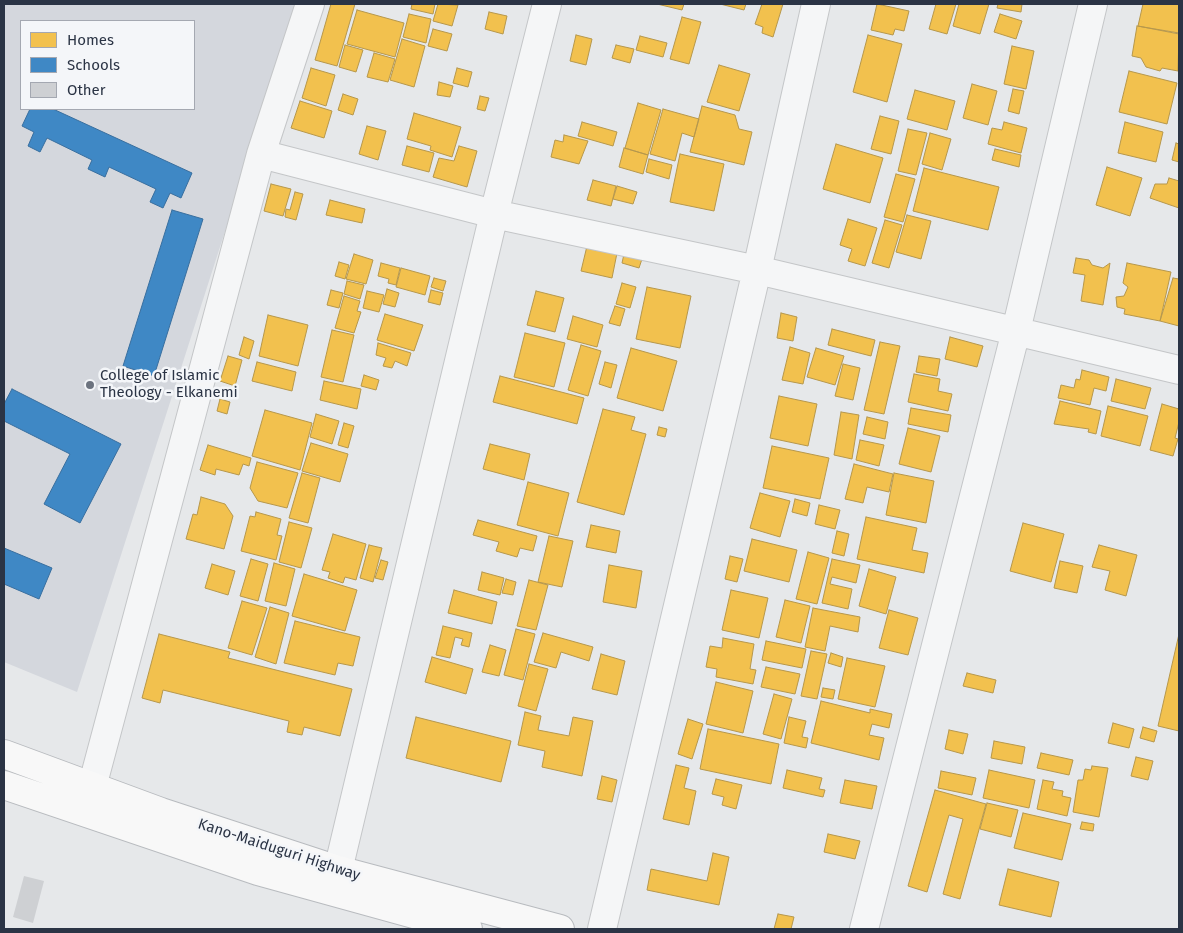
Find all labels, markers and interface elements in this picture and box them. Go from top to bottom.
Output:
legend [20,20,195,110]
text: Homes [67,31,114,49]
text: Schools [67,56,120,74]
text: Other [67,81,106,99]
place label: College of Islamic Theology - Elkanemi [100,367,238,402]
marker: College of Islamic Theology - Elkanemi [84,379,96,391]
street label: Kano-Maiduguri Highway [196,815,362,885]

